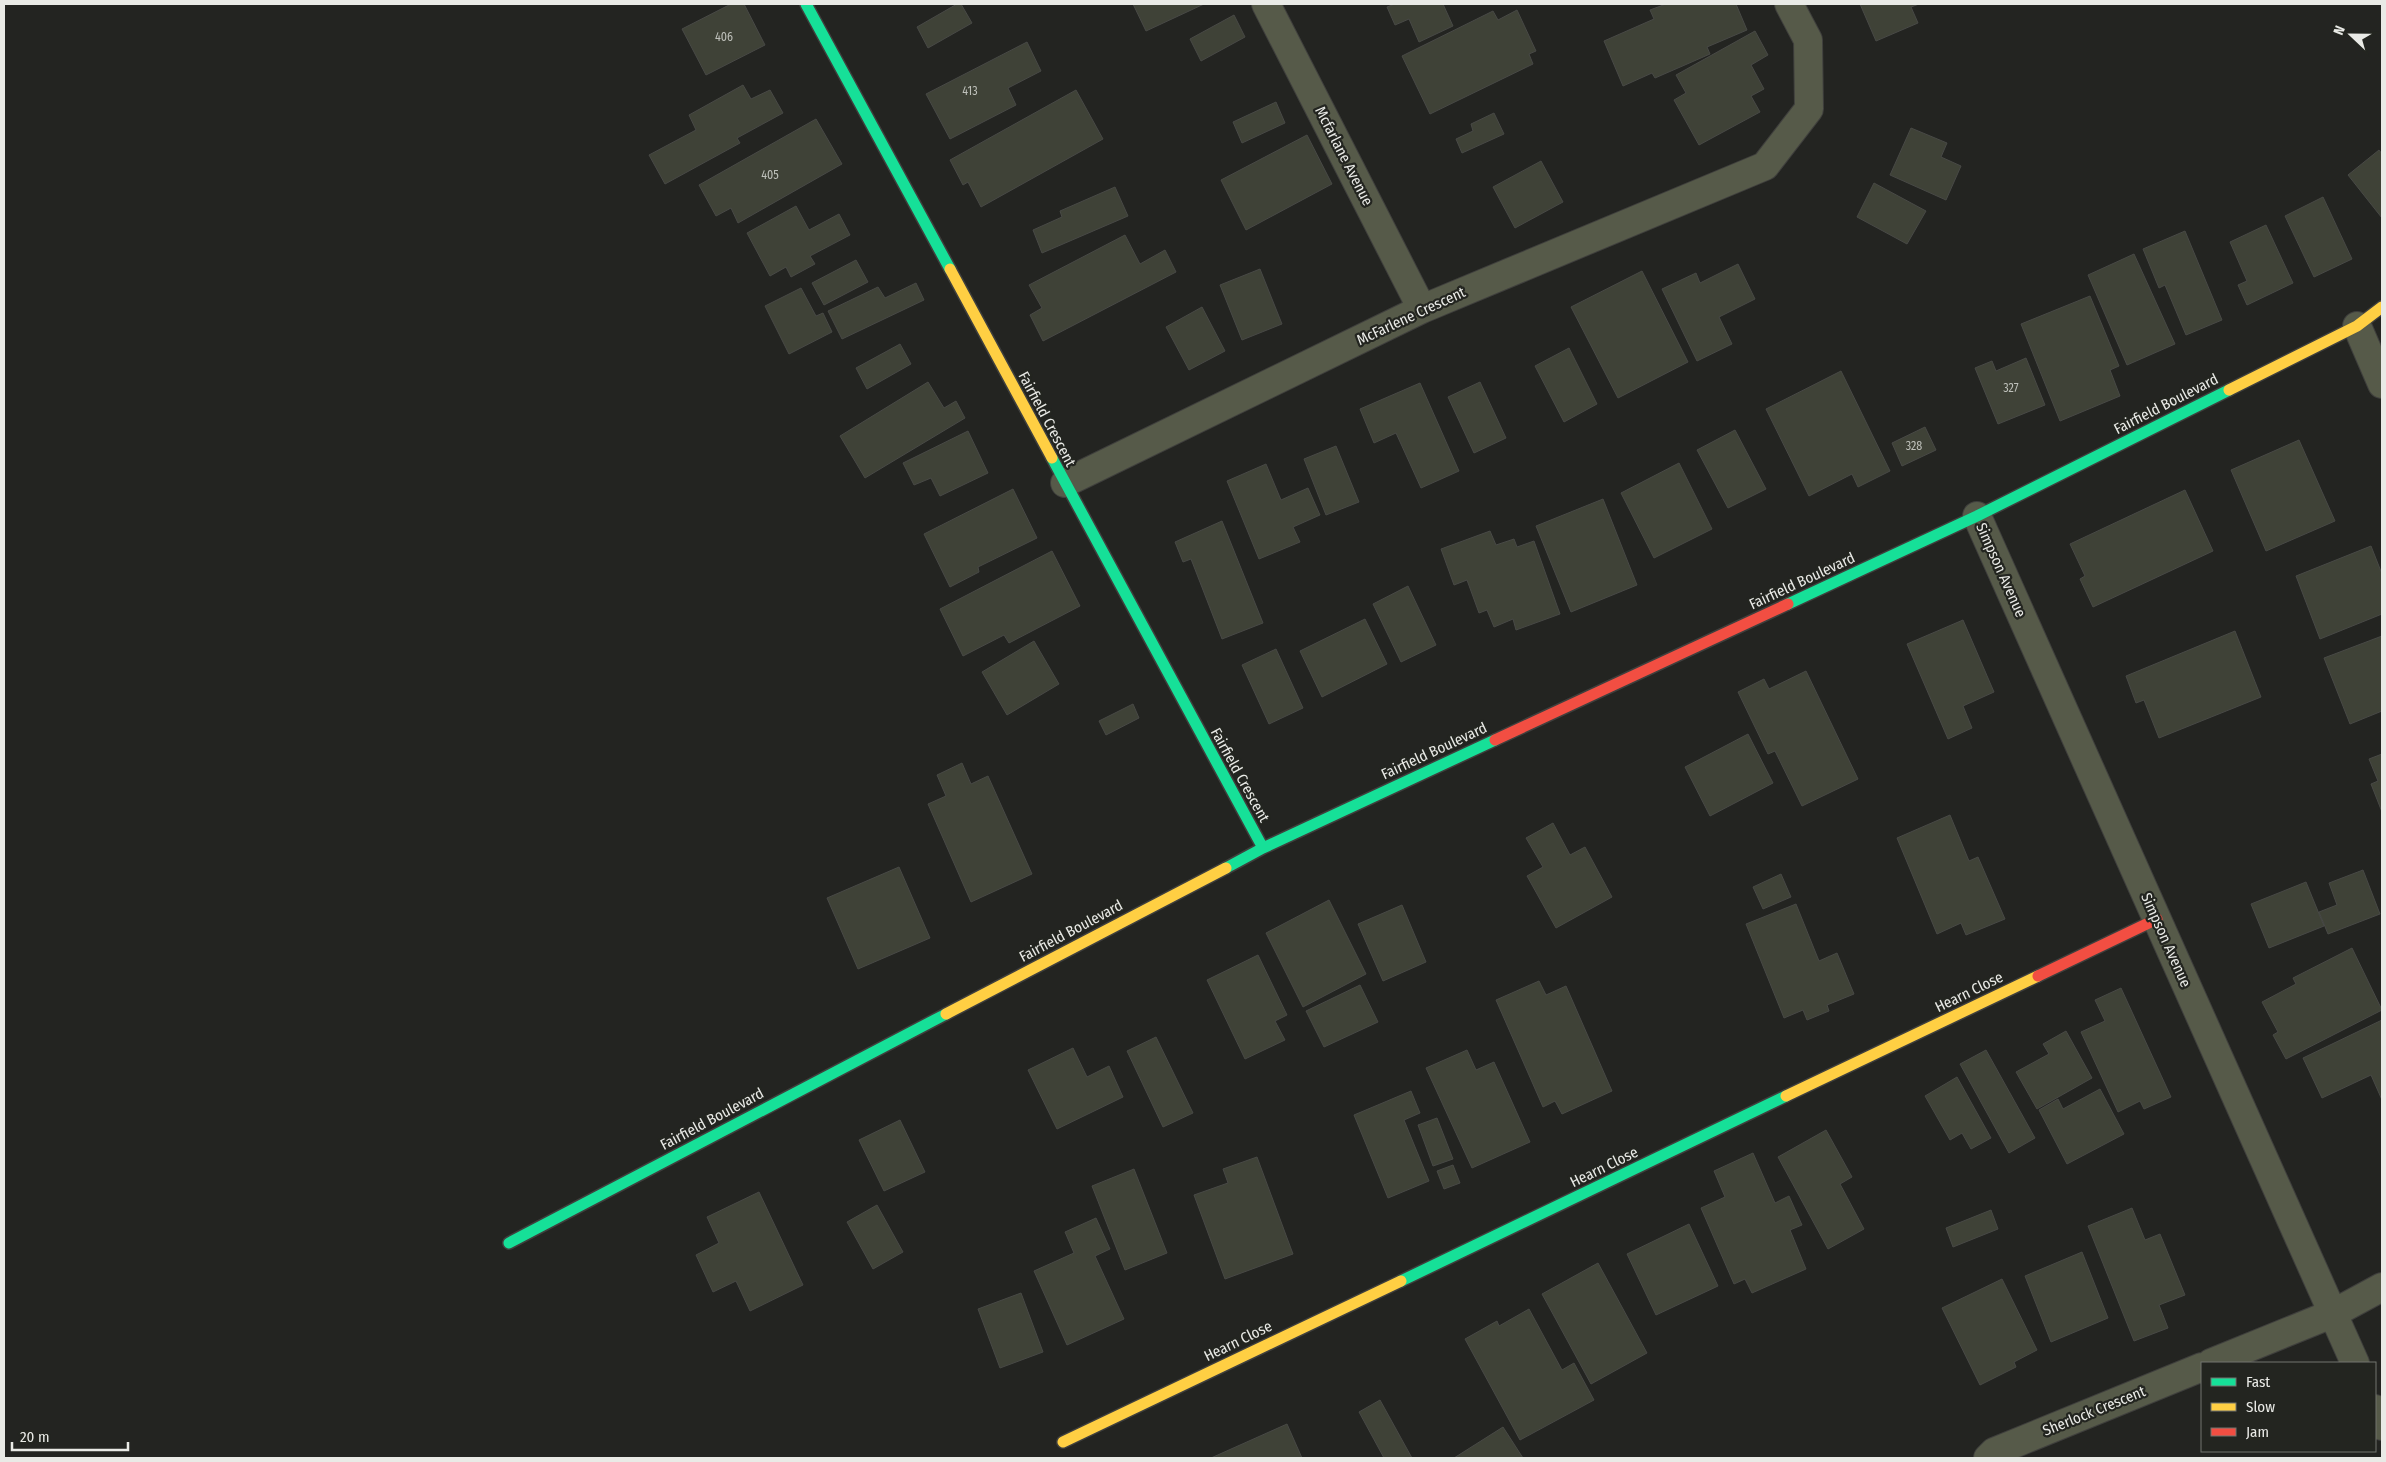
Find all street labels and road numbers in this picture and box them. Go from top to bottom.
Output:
street label: Mcfarlane Avenue [1311,103,1377,209]
street label: McFarlene Crescent [1354,283,1468,349]
street label: Fairfield Crescent [1014,368,1080,470]
street label: Fairfield Boulevard [2111,370,2221,438]
street label: Simpson Avenue [1972,520,2030,620]
street label: Fairfield Boulevard [1746,549,1858,613]
street label: Fairfield Boulevard [1378,719,1490,783]
street label: Fairfield Crescent [1207,725,1273,825]
street label: Simpson Avenue [2137,890,2195,990]
street label: Fairfield Boulevard [1016,896,1126,966]
street label: Hearn Close [1932,968,2006,1016]
street label: Fairfield Boulevard [657,1084,767,1154]
street label: Hearn Close [1567,1143,1641,1191]
street label: Hearn Close [1201,1317,1275,1365]
street label: Sherlock Crescent [2040,1382,2148,1440]

